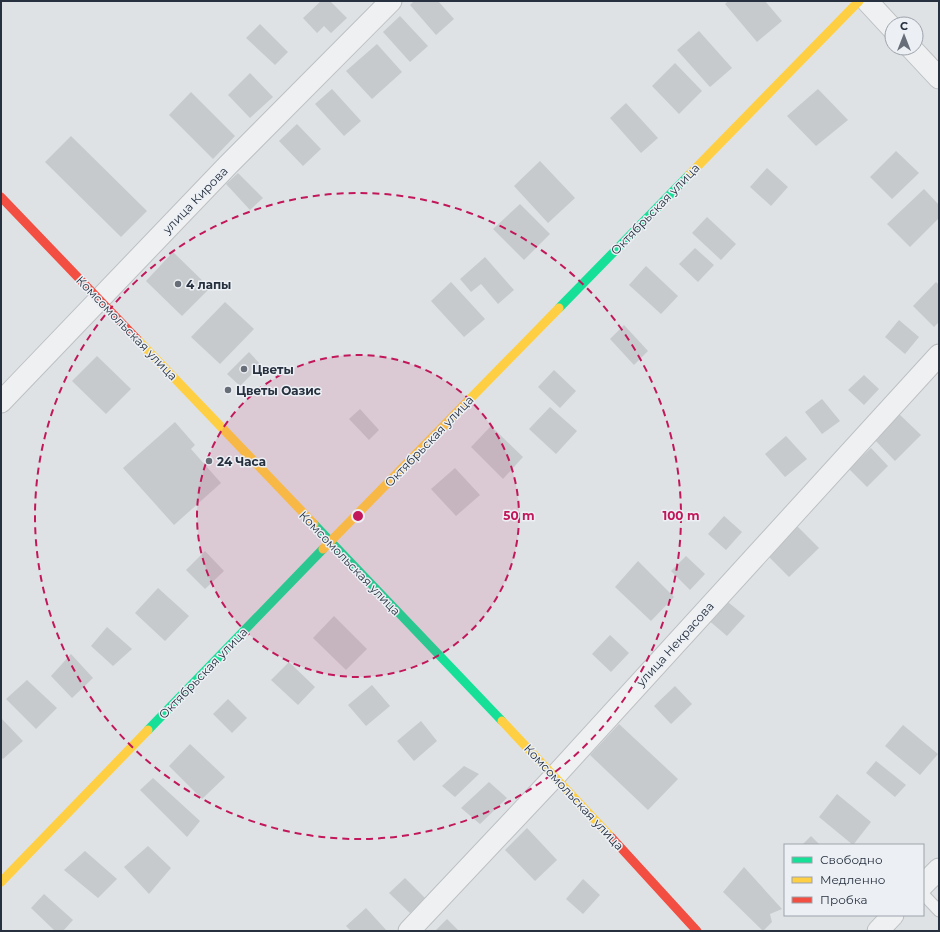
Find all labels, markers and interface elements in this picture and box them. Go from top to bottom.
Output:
north arrow [884,16,924,56]
text: С [900,19,908,33]
street label: Октябрьская улица [607,160,703,258]
street label: улица Кирова [159,163,231,237]
street label: Комсомольская улица [73,273,181,383]
place label: 4 лапы [186,277,231,292]
marker: 4 лапы [173,279,183,289]
place label: Цветы [252,362,294,377]
marker: Цветы [239,364,249,374]
place label: Цветы Оазис [236,383,321,398]
marker: Цветы Оазис [223,385,233,395]
street label: Октябрьская улица [381,392,477,490]
place label: 24 Часа [217,454,266,469]
marker: 24 Часа [204,456,214,466]
street label: Комсомольская улица [296,508,404,618]
text: 50 m [503,508,535,523]
text: 100 m [663,508,699,523]
centre of rings [351,509,365,523]
street label: улица Некрасова [632,599,717,690]
street label: Октябрьская улица [155,624,251,722]
street label: Комсомольская улица [521,741,627,853]
legend [784,844,924,916]
text: Свободно [820,852,883,867]
text: Медленно [820,872,886,887]
text: Пробка [820,892,868,907]

